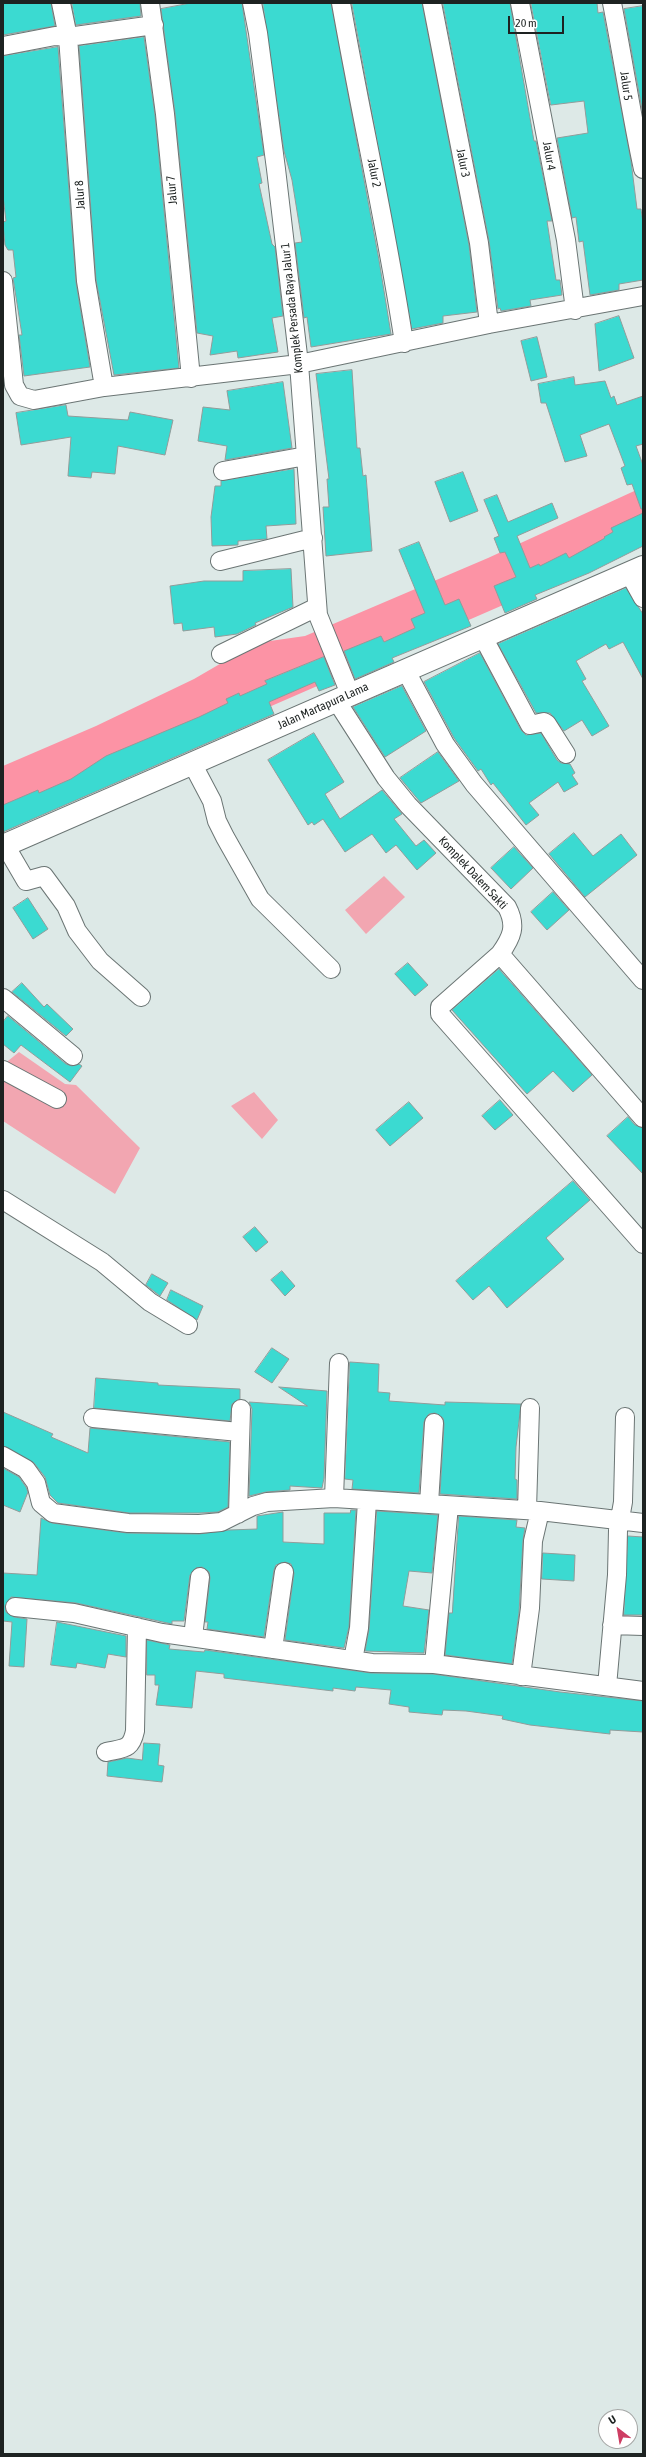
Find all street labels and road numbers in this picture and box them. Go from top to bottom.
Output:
street label: Jalur 5 [617,71,635,101]
street label: Jalur 4 [539,140,559,172]
street label: Jalur 3 [453,147,473,179]
street label: Jalur 2 [364,157,384,189]
street label: Jalur 7 [164,175,180,205]
street label: Jalur 8 [72,180,88,210]
street label: Komplek Persada Raya Jalur 1 [278,242,306,374]
street label: Jalan Martapura Lama [275,679,371,733]
street label: Komplek Dalem Sakti [436,834,510,912]

